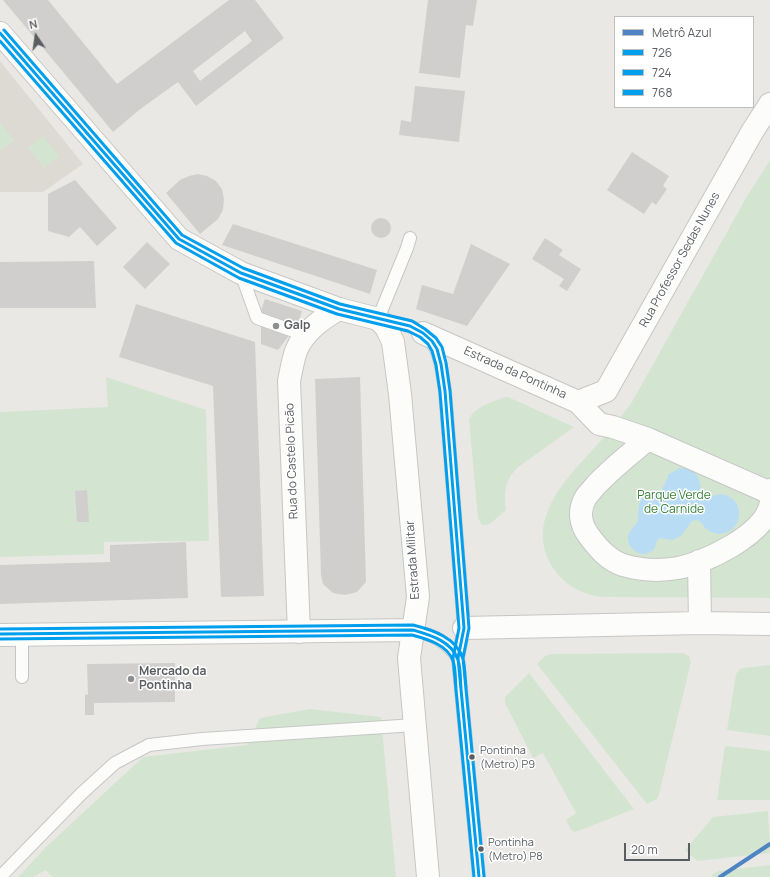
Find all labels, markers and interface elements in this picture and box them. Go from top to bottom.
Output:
north arrow [16,16,56,56]
text: N [28,16,39,32]
legend [614,16,754,108]
text: Metrô Azul [652,24,712,41]
text: 726 [652,44,672,61]
text: 724 [652,64,672,81]
text: 768 [652,84,672,101]
street label: Rua Professor Sedas Nunes [637,190,723,330]
place label: Galp [284,319,310,333]
marker: Galp [271,321,281,331]
street label: Estrada da Pontinha [461,344,569,402]
street label: Rua do Castelo Picão [283,403,301,519]
park label: Parque Verde de Carnide [637,489,711,517]
street label: Estrada Militar [403,520,423,600]
place label: Mercado da Pontinha [139,665,206,693]
marker: Mercado da Pontinha [126,674,136,684]
place label: Pontinha (Metro) P9 [480,744,535,770]
marker: Pontinha (Metro) P9 [467,752,477,762]
scale bar [626,835,692,861]
place label: Pontinha (Metro) P8 [488,836,543,862]
text: 20 m [631,841,658,858]
marker: Pontinha (Metro) P8 [476,844,486,854]

